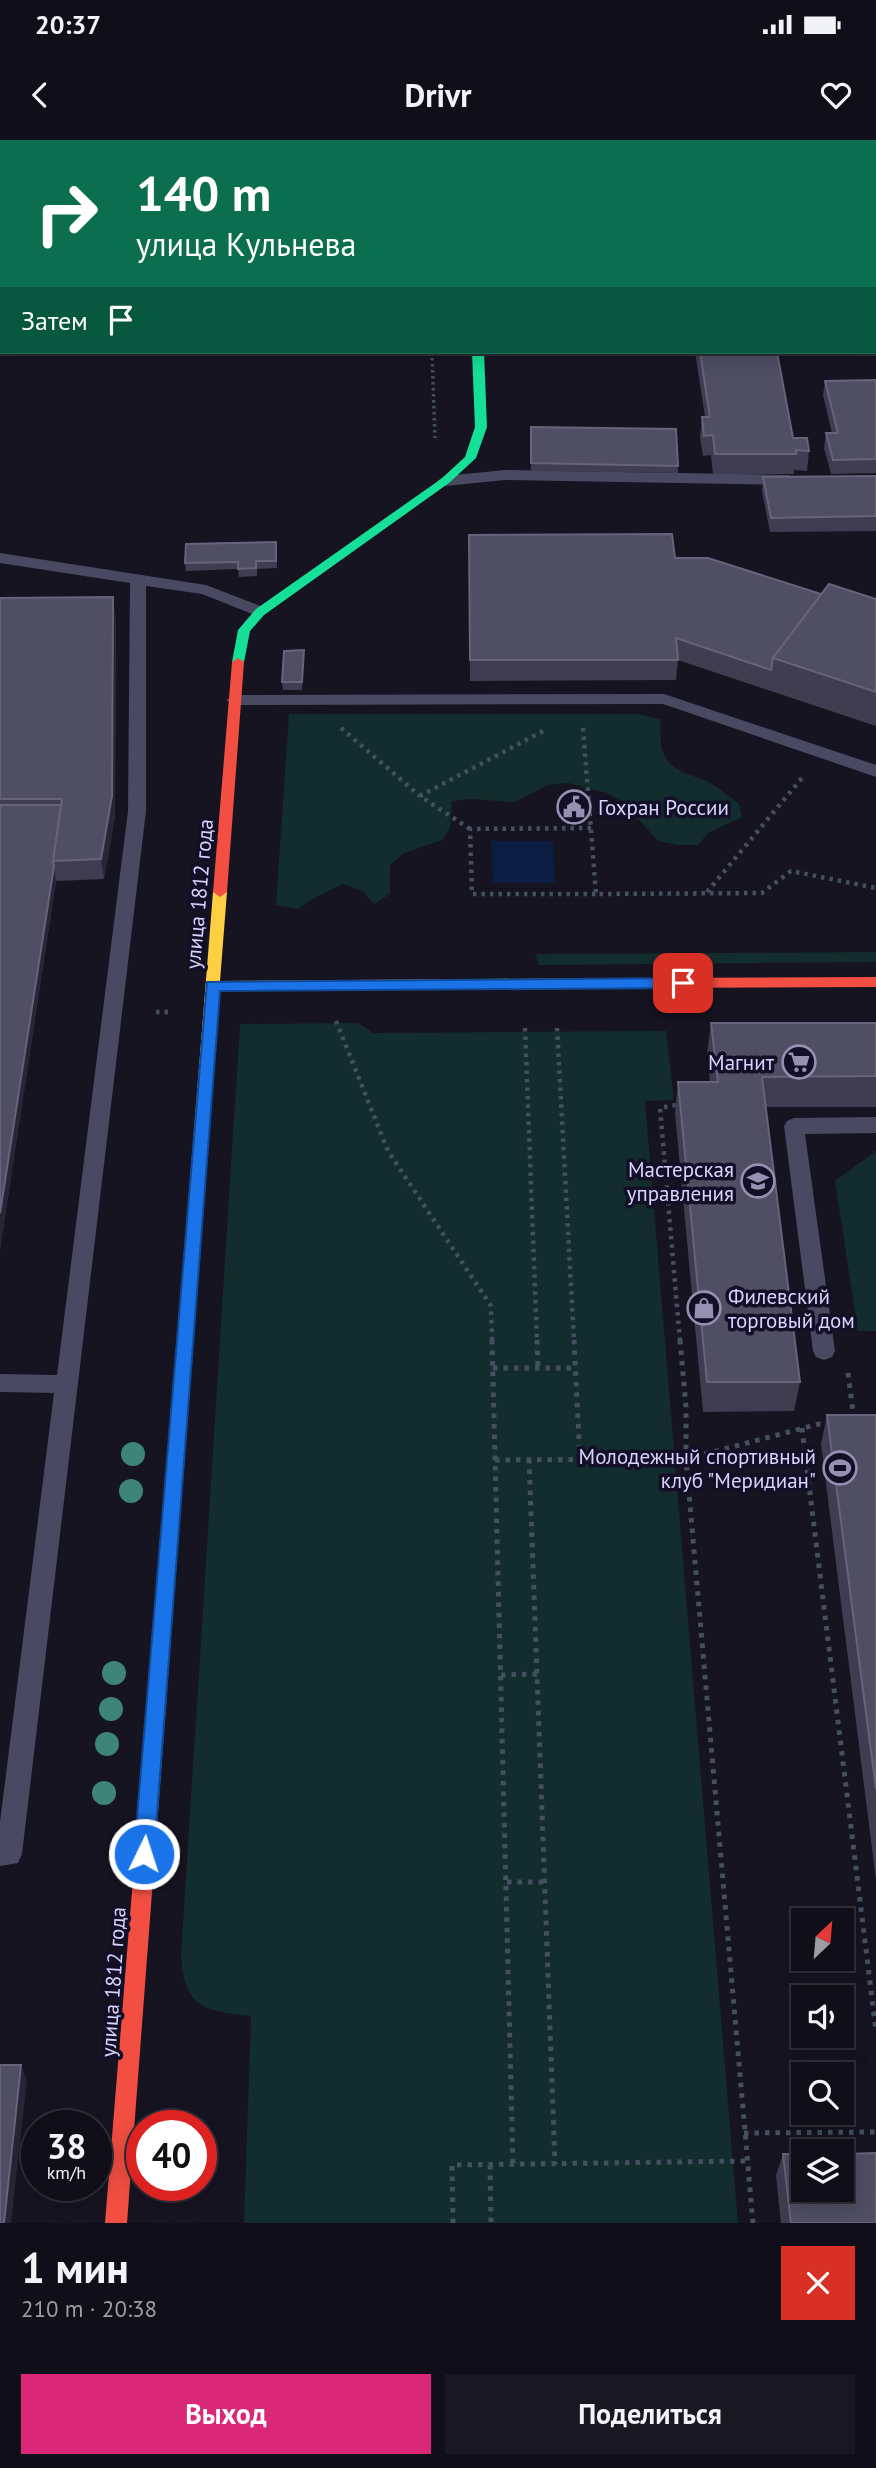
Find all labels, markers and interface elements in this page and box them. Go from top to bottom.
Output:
text: 20:37 [35,8,101,41]
text: Drivr [404,74,472,116]
icon: back [21,76,59,114]
icon: heart [817,76,855,114]
text: 140 m [136,161,271,225]
icon: right [21,168,112,259]
text: улица Кульнева [136,223,356,265]
icon: arrive [102,301,140,339]
text: Затем [21,304,88,337]
public building icon: Гохран России [555,788,593,826]
place label: Гохран России [598,794,729,821]
street label: улица 1812 года [179,818,219,970]
pin [653,953,713,1013]
icon: arrive [664,964,702,1002]
supermarket icon: Магнит [780,1043,818,1081]
place label: Магнит [708,1049,775,1076]
place label: Мастерская управления [627,1156,734,1207]
school or university icon: Мастерская управления [739,1162,777,1200]
place label: Филевский торговый дом [728,1283,855,1334]
shop icon: Филевский торговый дом [685,1289,723,1327]
place label: Молодежный спортивный клуб "Меридиан" [579,1443,816,1494]
sports icon: Молодежный спортивный клуб "Меридиан" [821,1449,859,1487]
position arrow [107,1817,181,1891]
street label: улица 1812 года [94,1906,132,2058]
north arrow [791,1908,854,1970]
map controls [791,1908,854,2202]
button: sound [791,1985,854,2048]
button: search [791,2062,854,2125]
speed limit sign: 40 [126,2110,217,2201]
text: 38 [47,2123,86,2169]
button: layers [791,2139,854,2202]
text: km/h [47,2161,86,2184]
text: 1 мин [21,2240,129,2295]
button: close [781,2246,855,2320]
text: 210 m · 20:38 [21,2294,157,2323]
button: Выход [21,2374,431,2454]
button: Поделиться [445,2374,855,2454]

